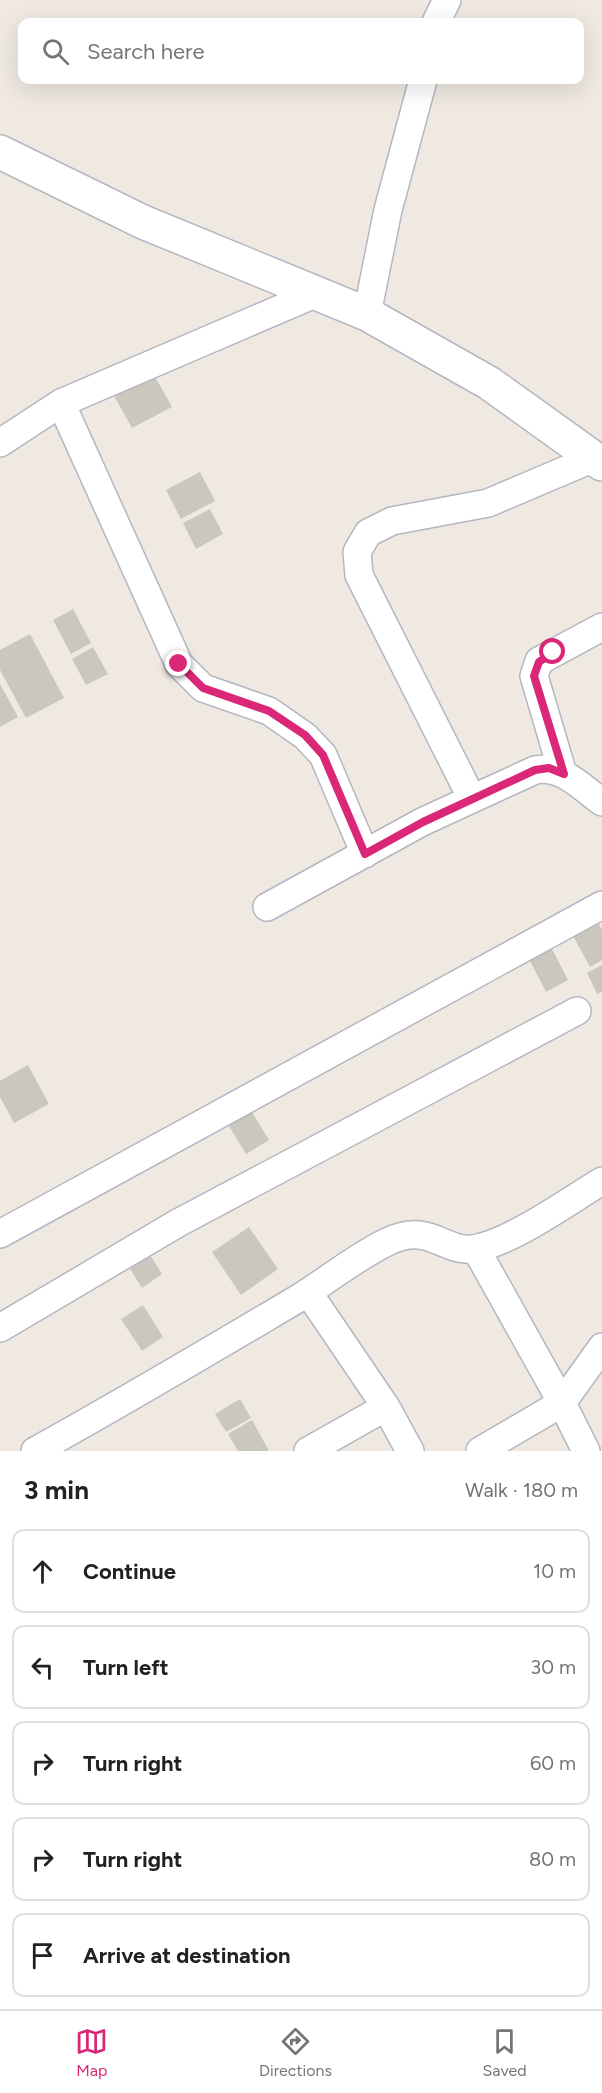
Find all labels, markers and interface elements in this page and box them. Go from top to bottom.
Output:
search box [18,18,584,84]
icon: search [39,35,72,68]
text: Search here [87,38,205,65]
route start [539,638,565,664]
route end [165,650,191,676]
text: 3 min [24,1474,89,1506]
text: Walk · 180 m [465,1478,578,1502]
icon: ahead [26,1555,59,1588]
text: Continue [83,1558,176,1585]
text: 10 m [533,1559,576,1583]
icon: left [26,1651,59,1684]
text: Turn left [83,1654,169,1681]
text: 30 m [530,1655,576,1679]
icon: right [26,1747,59,1780]
text: Turn right [83,1750,182,1777]
text: 60 m [530,1751,576,1775]
icon: right [26,1843,59,1876]
text: Turn right [83,1846,182,1873]
text: 80 m [529,1847,576,1871]
icon: arrive [26,1939,59,1972]
text: Arrive at destination [83,1942,291,1969]
tab: Map [75,2025,108,2080]
tab: Directions [259,2025,332,2080]
tab: Saved [483,2025,527,2080]

